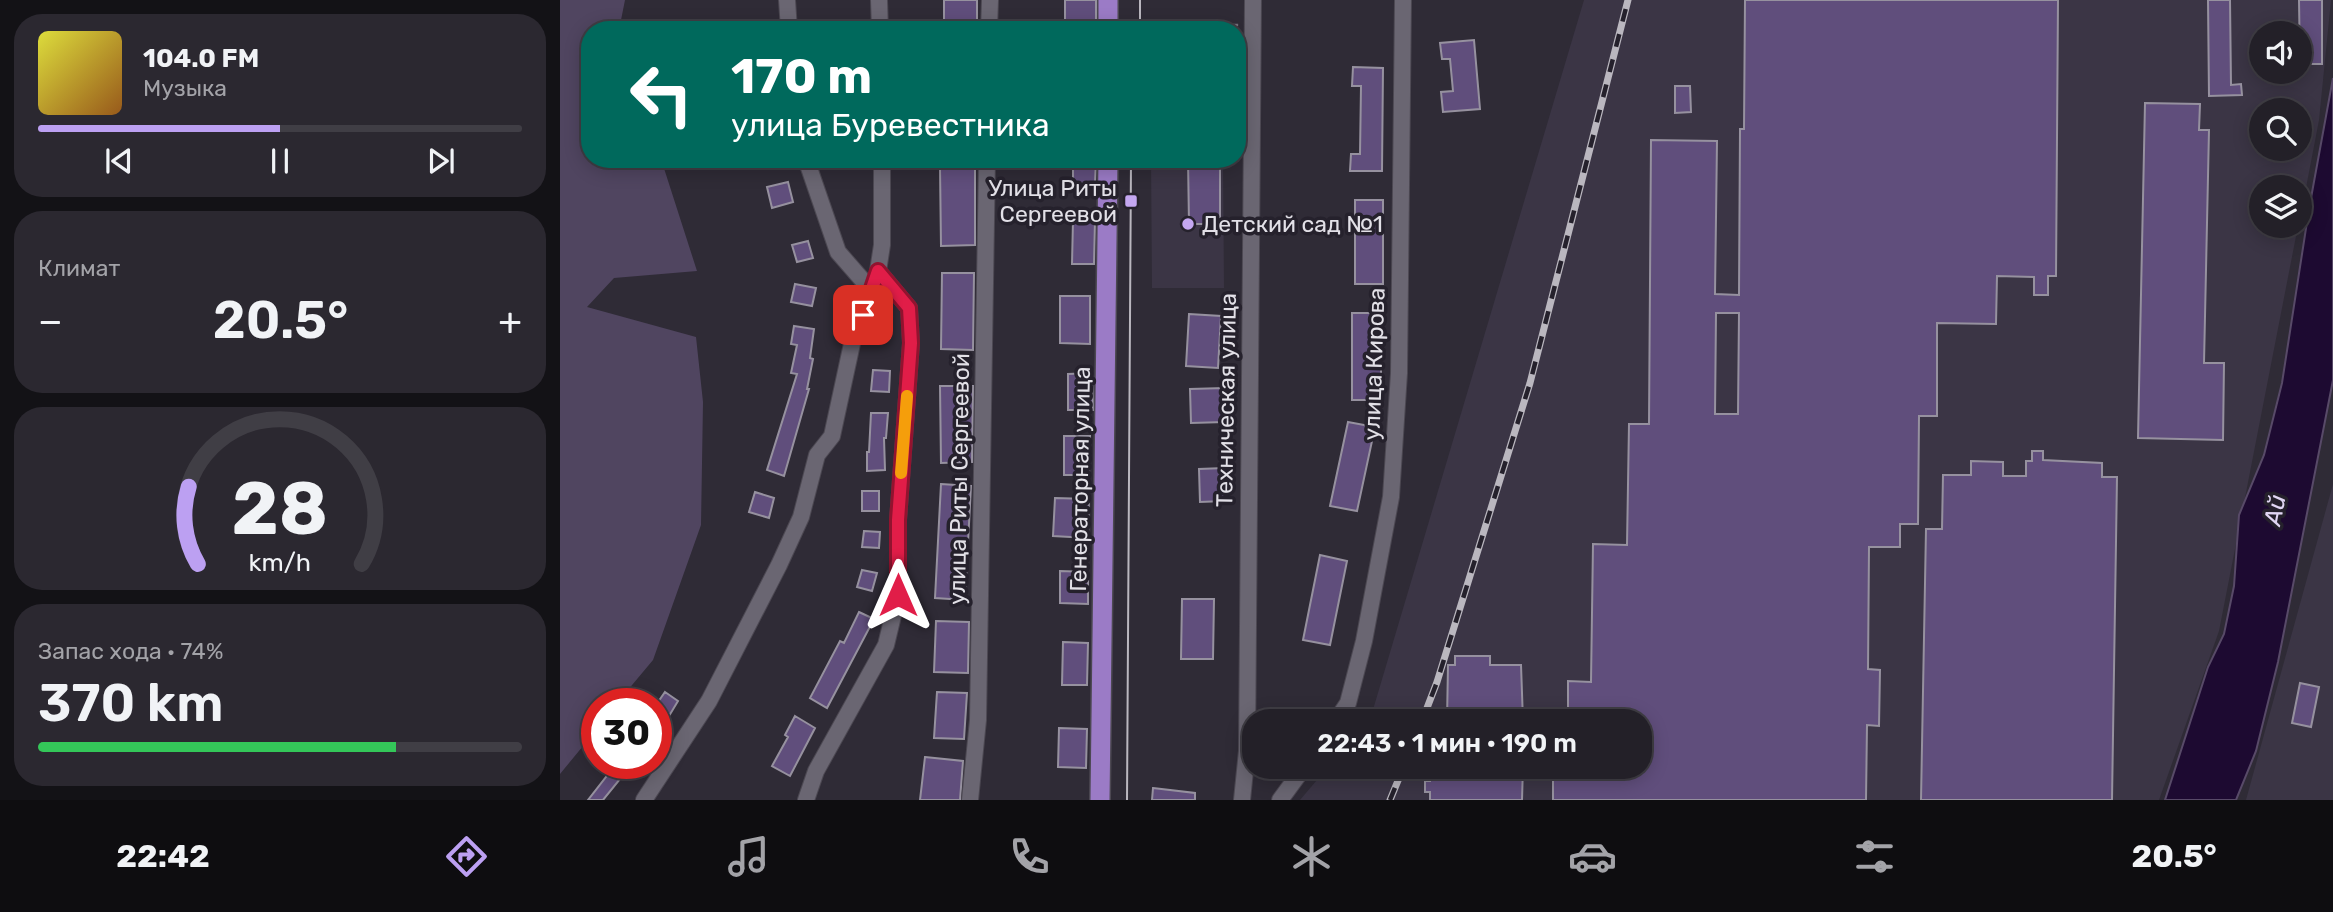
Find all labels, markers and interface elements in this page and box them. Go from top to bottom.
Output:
map controls [2249,21,2312,238]
button: sound [2249,21,2312,84]
text: 104.0 FM [143,43,259,74]
text: 170 m [731,47,872,105]
icon: left [616,49,707,140]
text: Музыка [143,74,227,102]
button: search [2249,98,2312,161]
text: улица Буревестника [731,106,1050,144]
icon: previous [100,142,138,180]
icon: pause [261,142,299,180]
icon: next [422,142,460,180]
place label: Улица Риты Сергеевой [989,174,1117,228]
button: layers [2249,175,2312,238]
marker: Улица Риты Сергеевой [1123,193,1139,209]
place label: Детский сад №1 [1202,210,1383,238]
marker: Детский сад №1 [1180,216,1196,232]
text: Климат [38,254,120,282]
pin [833,285,893,345]
street label: улица Кирова [1357,287,1391,441]
text: 20.5° [213,289,348,351]
street label: Техническая улица [1210,293,1242,507]
icon: arrive [844,296,882,334]
text: − [38,298,63,344]
text: + [498,298,522,344]
street label: улица Риты Сергеевой [943,353,975,605]
street label: Генераторная улица [1064,366,1096,592]
text: 28 [232,467,328,553]
water label: Ай [2258,492,2292,530]
text: km/h [249,548,311,577]
position arrow [861,558,935,632]
text: Запас хода · 74% [38,637,223,665]
text: 370 km [38,672,223,734]
speed limit sign: 30 [581,688,672,779]
text: 22:43 · 1 мин · 190 m [1317,728,1577,759]
icon: directions [442,832,491,881]
icon: music [724,832,773,881]
icon: phone [1005,832,1054,881]
icon: climate [1287,832,1336,881]
icon: car [1568,832,1617,881]
icon: filters [1850,832,1899,881]
text: 22:42 [116,837,210,875]
text: 20.5° [2131,837,2217,875]

